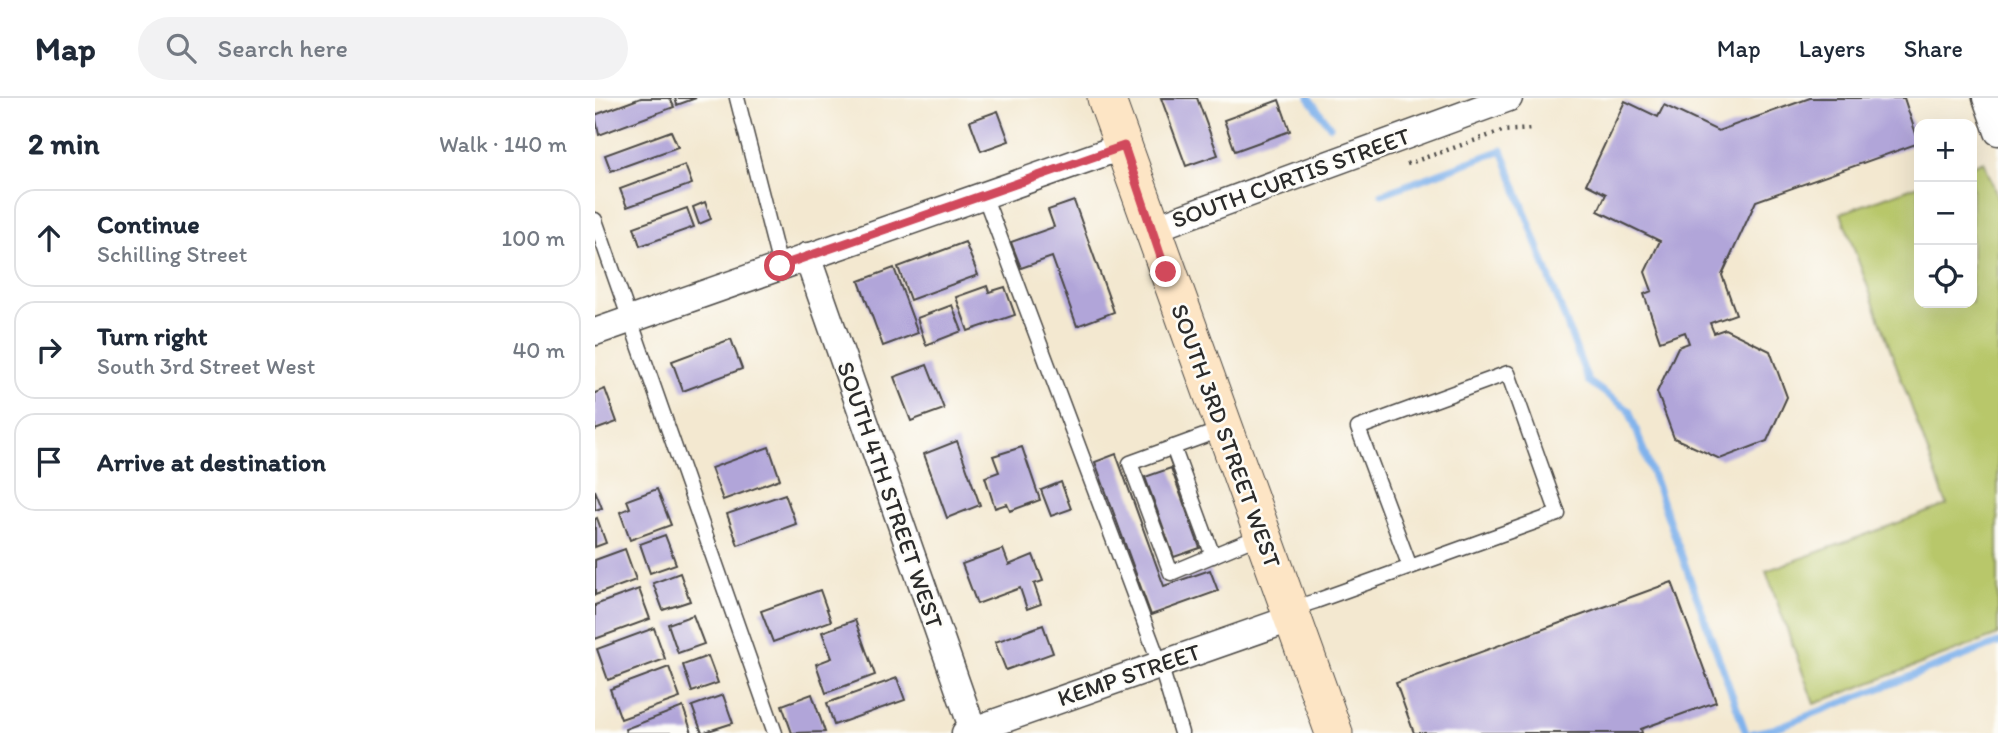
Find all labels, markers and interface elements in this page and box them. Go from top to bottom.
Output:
search box [138,17,628,80]
text: Map [35,29,96,68]
icon: search [162,29,200,67]
text: Search here [218,32,348,64]
text: Map [1717,34,1761,63]
text: Layers [1799,34,1866,63]
text: Share [1904,34,1963,63]
map controls [1914,119,1977,308]
button: + [1914,119,1977,182]
street label: SOUTH CURTIS STREET [1168,121,1414,234]
text: 2 min [28,125,99,162]
text: Walk · 140 m [439,130,567,158]
button: − [1914,182,1977,245]
text: Continue [97,208,200,240]
icon: ahead [30,219,68,257]
text: 100 m [501,224,565,252]
text: Schilling Street [97,240,247,268]
button: locate [1914,245,1977,308]
route start [764,250,795,281]
route end [1150,256,1181,287]
street label: SOUTH 3RD STREET WEST [1165,300,1288,572]
text: Turn right [97,320,208,352]
icon: right [30,331,68,369]
text: 40 m [512,336,565,364]
text: South 3rd Street West [97,352,315,380]
street label: SOUTH 4TH STREET WEST [831,358,950,633]
icon: arrive [30,443,68,481]
text: Arrive at destination [97,446,326,478]
street label: KEMP STREET [1054,636,1205,713]

